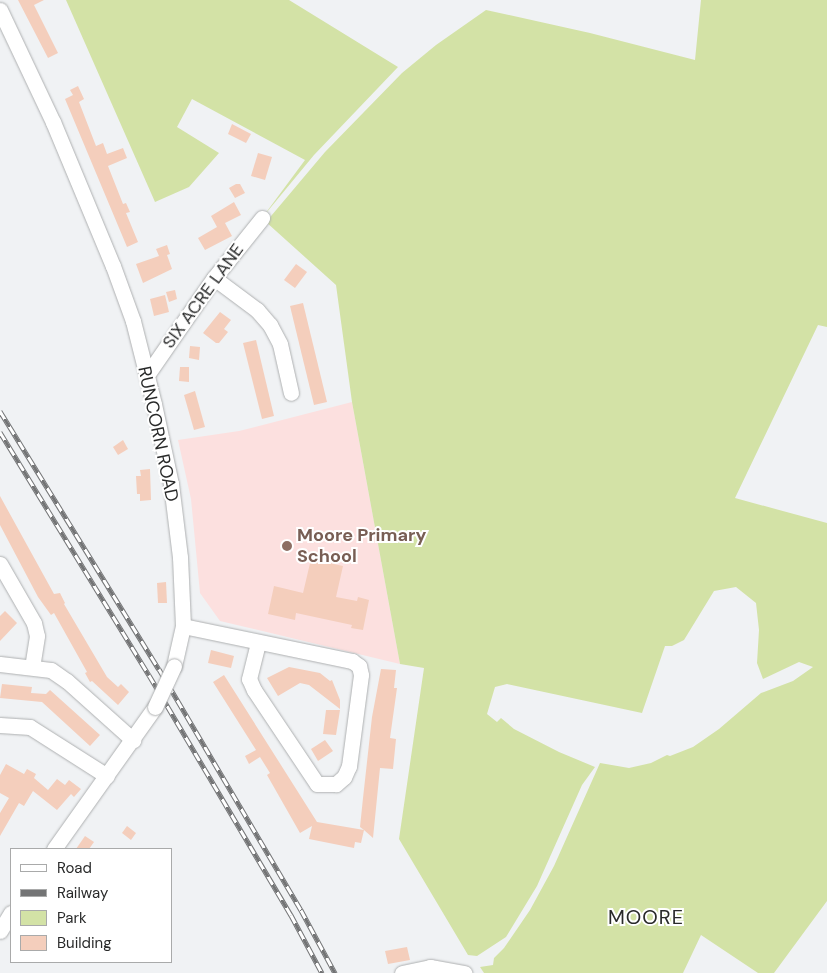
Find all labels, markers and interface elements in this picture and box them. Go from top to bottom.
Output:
street label: SIX ACRE LANE [158,239,248,353]
street label: RUNCORN ROAD [133,364,183,504]
place label: Moore Primary School [297,525,426,568]
marker: Moore Primary School [281,540,293,552]
legend [10,848,172,963]
text: Road [57,858,92,878]
text: Railway [57,883,108,903]
district label: MOORE [607,905,685,929]
text: Park [57,908,87,928]
text: Building [57,933,112,953]

